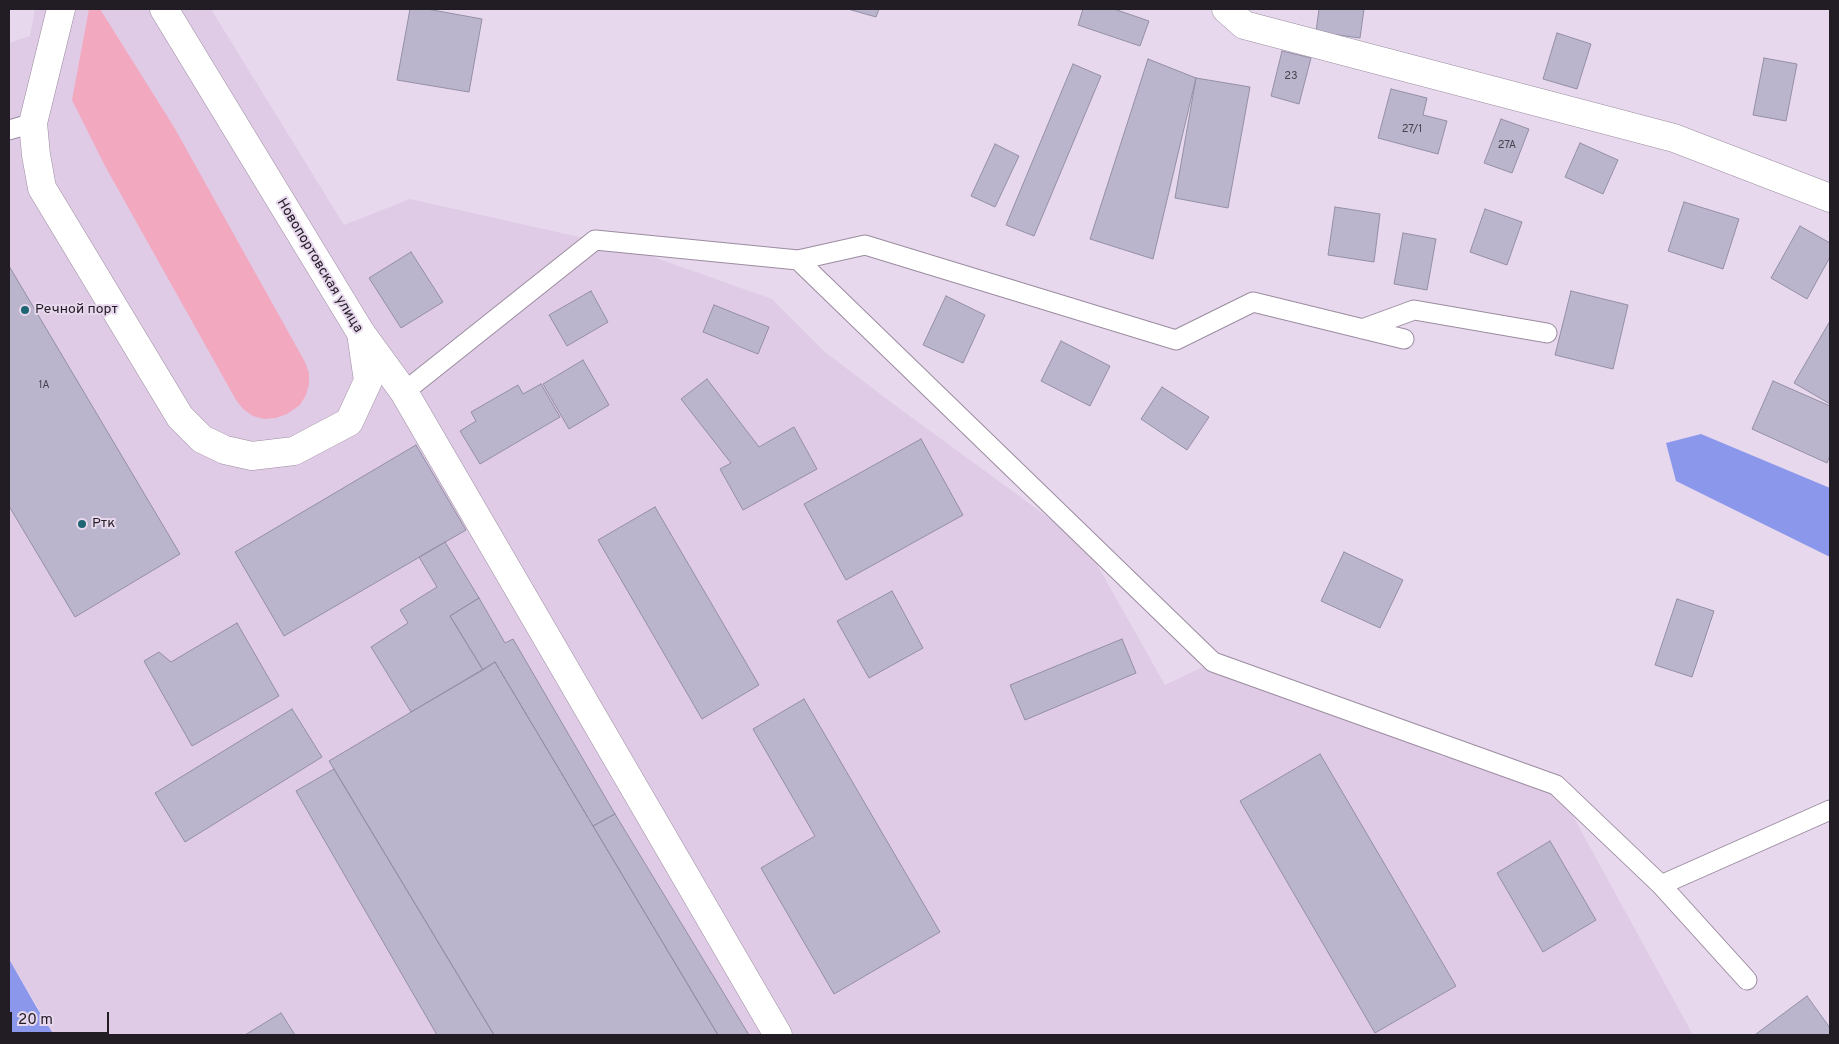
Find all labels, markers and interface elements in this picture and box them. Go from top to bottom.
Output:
house number: 23 [1284,70,1298,84]
house number: 27/1 [1402,123,1422,137]
house number: 27А [1498,139,1516,153]
street label: Новопортовская улица [272,196,366,336]
place label: Речной порт [35,302,118,318]
marker: Речной порт [19,304,31,316]
house number: 1А [38,379,50,393]
place label: Ртк [92,516,115,532]
marker: Ртк [76,518,88,530]
scale bar [12,1002,111,1034]
text: 20 m [18,1011,53,1030]

